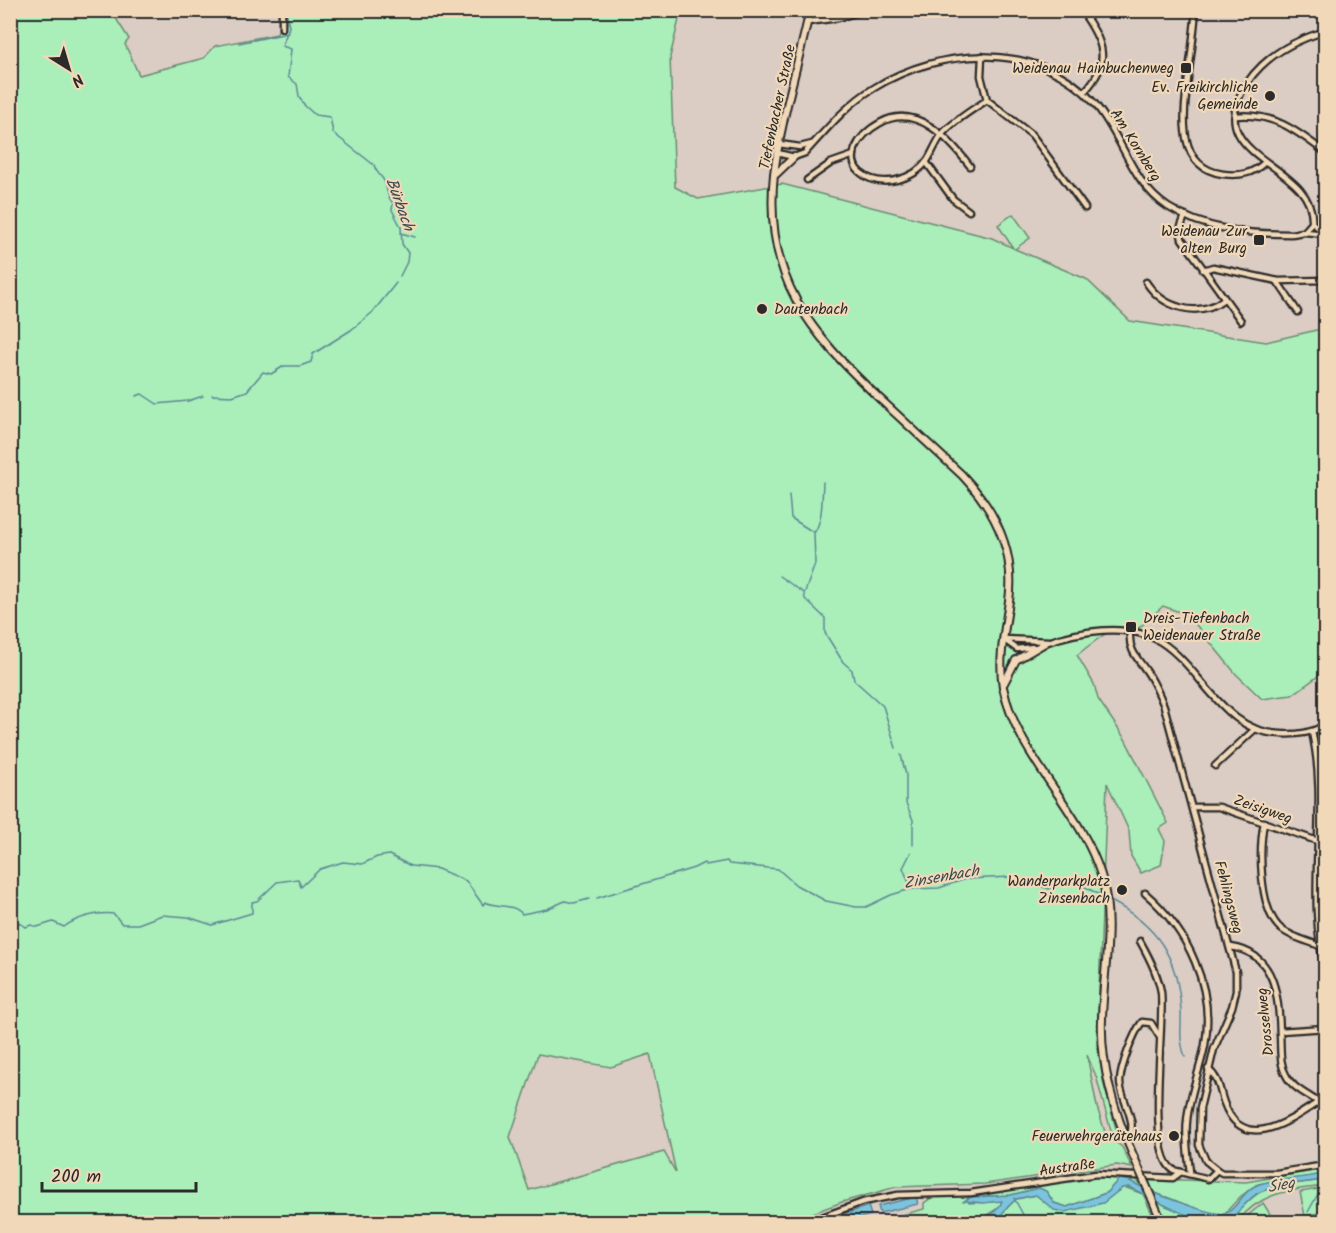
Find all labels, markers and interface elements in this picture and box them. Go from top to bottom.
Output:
north arrow [39,39,99,99]
street label: Tiefenbacher Straße [753,42,803,172]
place label: Weidenau Hainbuchenweg [1012,57,1174,81]
marker: Weidenau Hainbuchenweg [1179,61,1193,75]
text: N [66,67,89,93]
place label: Ev. Freikirchliche Gemeinde [1151,76,1258,117]
marker: Ev. Freikirchliche Gemeinde [1263,89,1277,103]
street label: Am Kornberg [1103,104,1167,187]
water label: Bürbach [378,175,421,236]
place label: Weidenau Zur alten Burg [1161,220,1248,261]
marker: Weidenau Zur alten Burg [1252,233,1266,247]
place label: Dautenbach [774,298,848,322]
marker: Dautenbach [755,302,769,316]
place label: Dreis-Tiefenbach Weidenauer Straße [1143,607,1261,648]
marker: Dreis-Tiefenbach Weidenauer Straße [1124,620,1138,634]
street label: Zeisigweg [1230,789,1295,831]
water label: Zinsenbach [901,858,982,896]
street label: Fehlingsweg [1207,858,1249,937]
place label: Wanderparkplatz Zinsenbach [1008,870,1110,911]
marker: Wanderparkplatz Zinsenbach [1115,883,1129,897]
street label: Drosselweg [1250,987,1282,1057]
place label: Feuerwehrgerätehaus [1031,1125,1163,1149]
marker: Feuerwehrgerätehaus [1167,1129,1181,1143]
street label: Austraße [1038,1152,1097,1184]
scale bar [42,1155,196,1193]
text: 200 m [51,1163,101,1192]
water label: Sieg [1266,1170,1298,1200]

